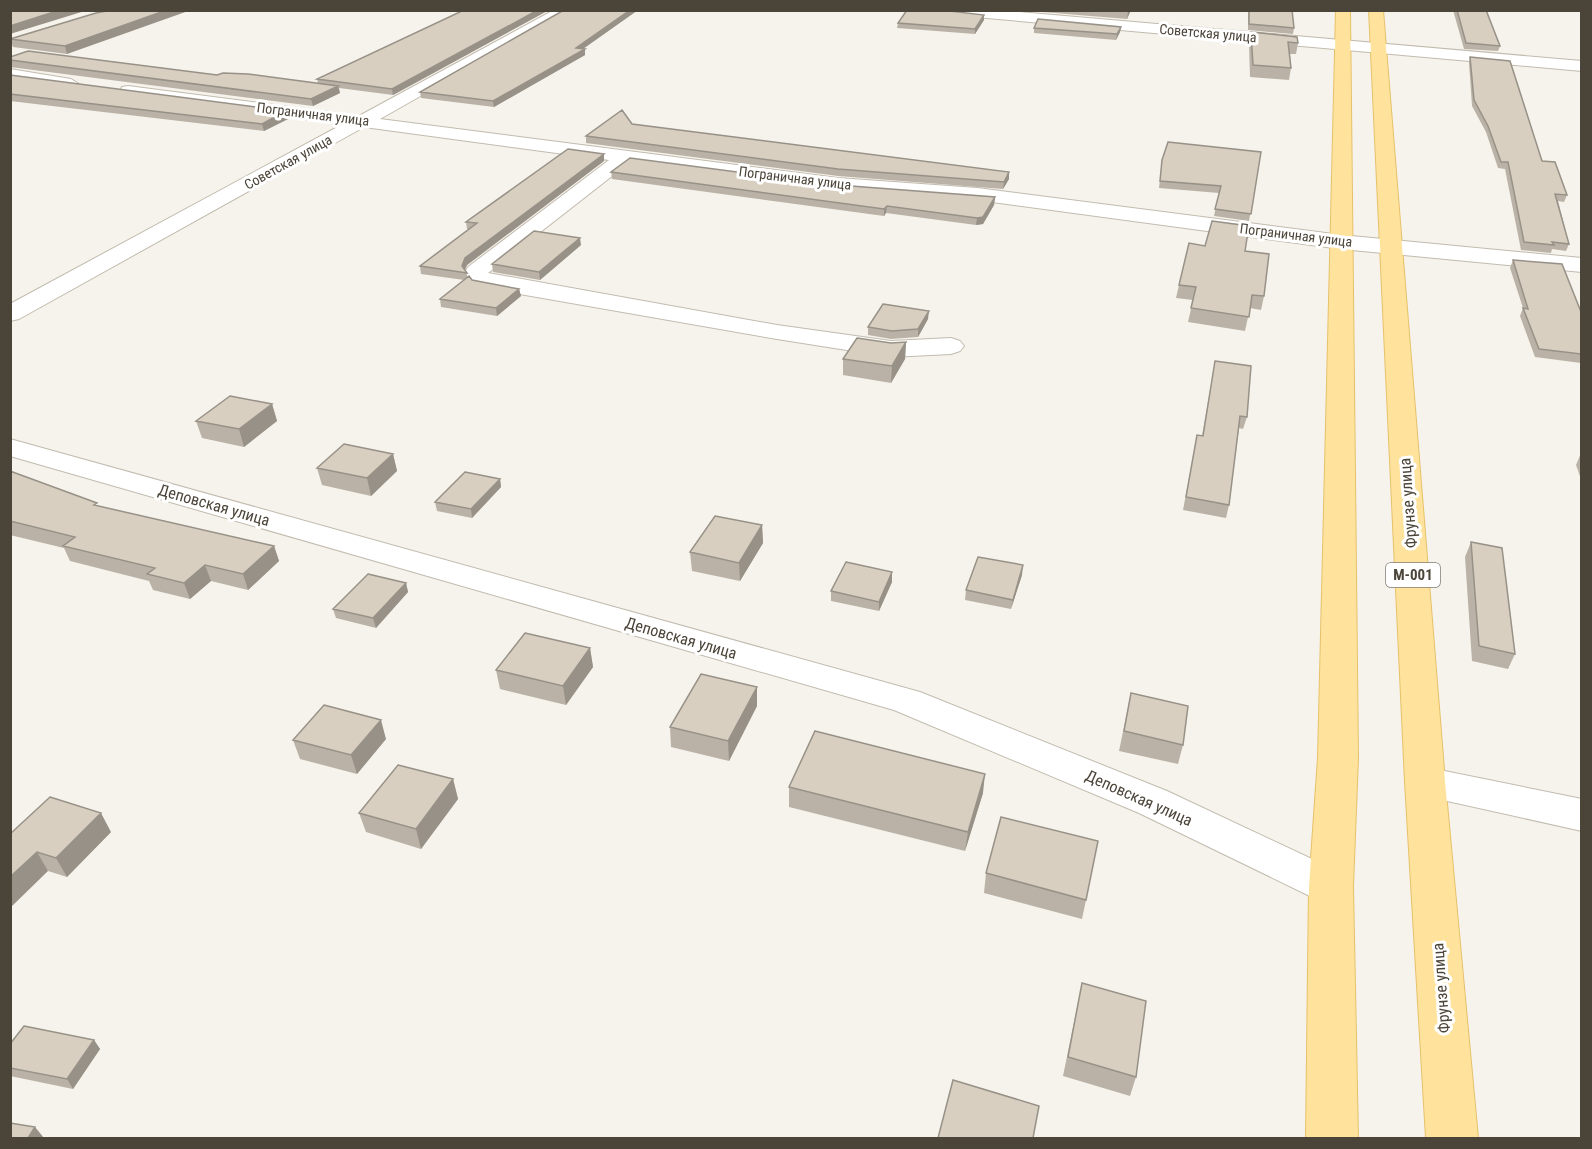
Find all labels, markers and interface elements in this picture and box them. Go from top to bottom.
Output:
street label: Советская улица [1159,21,1257,45]
street label: Пограничная улица [256,99,370,129]
street label: Советская улица [241,131,335,193]
street label: Пограничная улица [738,163,852,193]
street label: Пограничная улица [1239,220,1353,250]
street label: Фрунзе улица [1395,457,1421,549]
street label: Деповская улица [156,480,272,530]
road number: M-001 [1386,563,1440,587]
street label: Деповская улица [623,613,739,663]
street label: Деповская улица [1083,766,1195,830]
street label: Фрунзе улица [1428,942,1454,1034]

